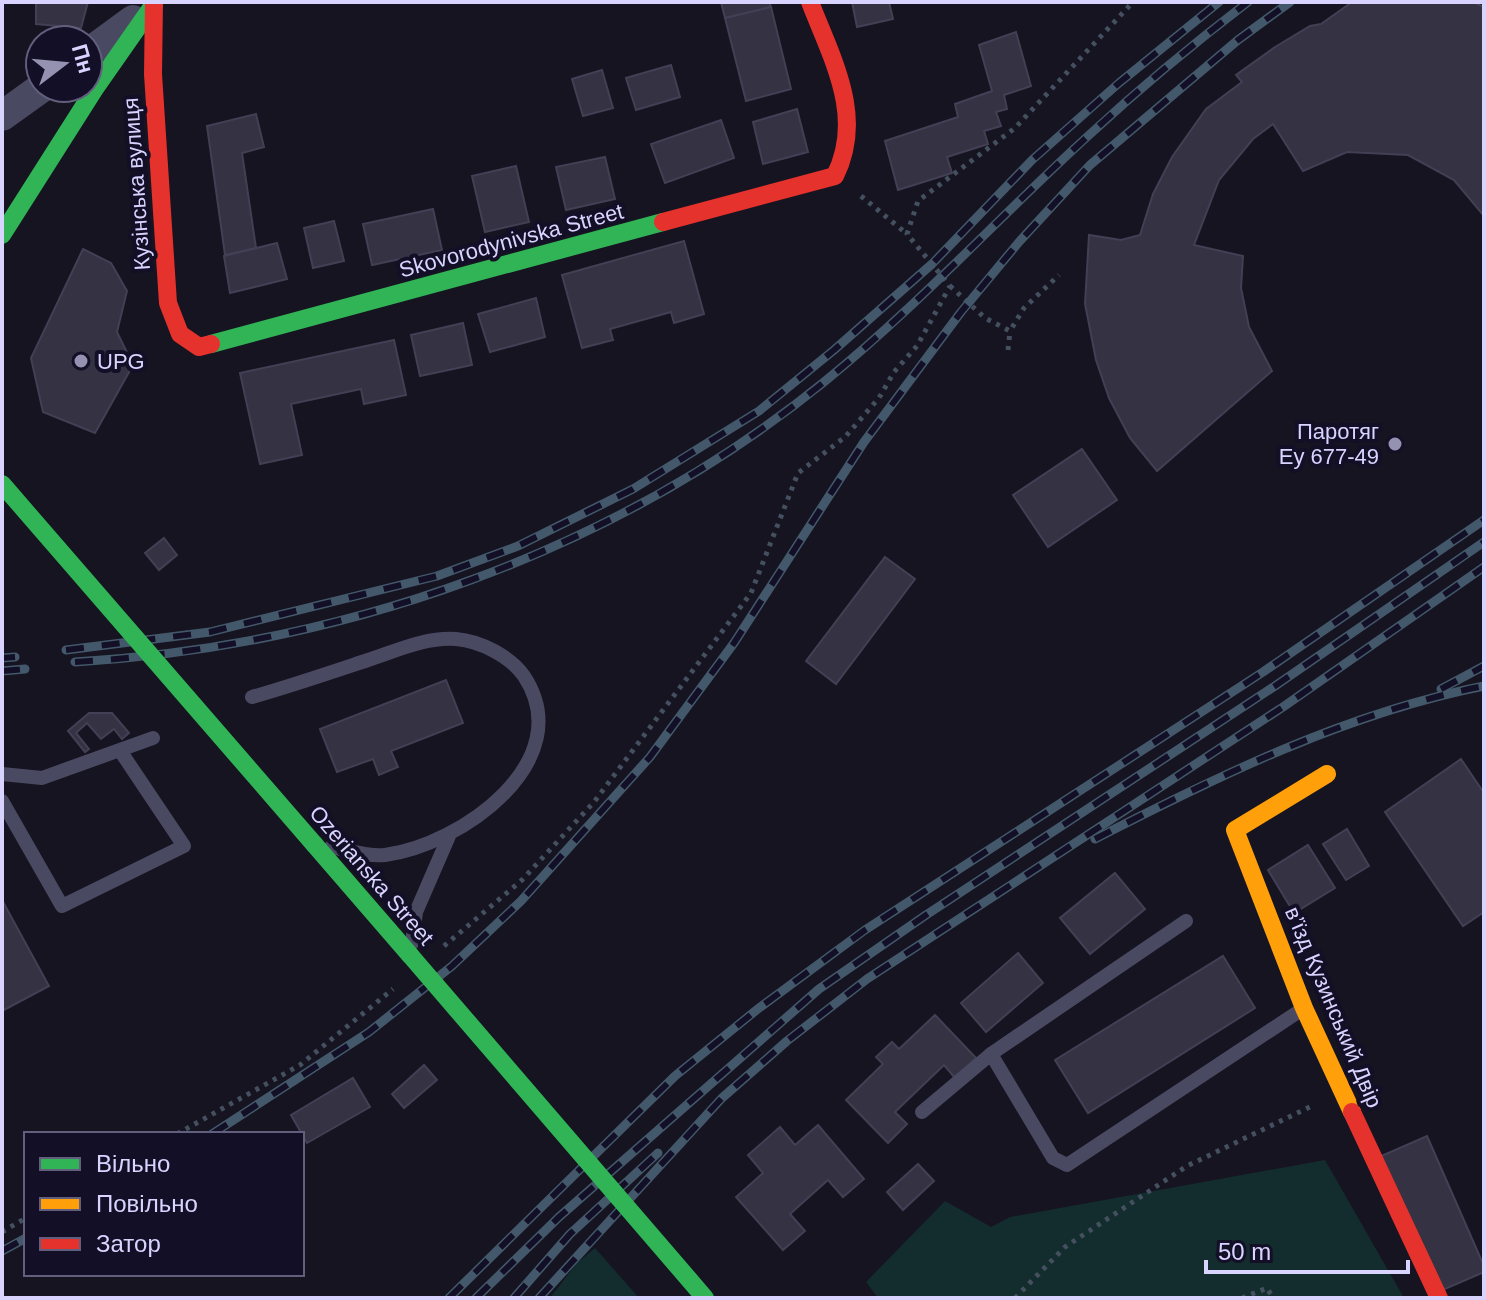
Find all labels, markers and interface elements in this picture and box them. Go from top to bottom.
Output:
north arrow [24,24,104,104]
text: Пн [67,41,99,76]
street label: Кузінська вулиця [118,97,155,271]
street label: Skovorodynivska Street [396,199,626,282]
place label: UPG [97,349,145,374]
marker: UPG [72,352,90,370]
place label: Паротяг Еу 677-49 [1279,419,1379,469]
marker: Паротяг Еу 677-49 [1386,435,1404,453]
street label: Ozerianska Street [304,801,439,950]
street label: в’їзд Кузинський Двір [1280,903,1387,1112]
legend [24,1132,304,1276]
text: Вільно [96,1150,170,1177]
text: Повільно [96,1190,198,1217]
scale bar [1206,1224,1408,1274]
text: Затор [96,1230,161,1257]
text: 50 m [1218,1238,1271,1265]

